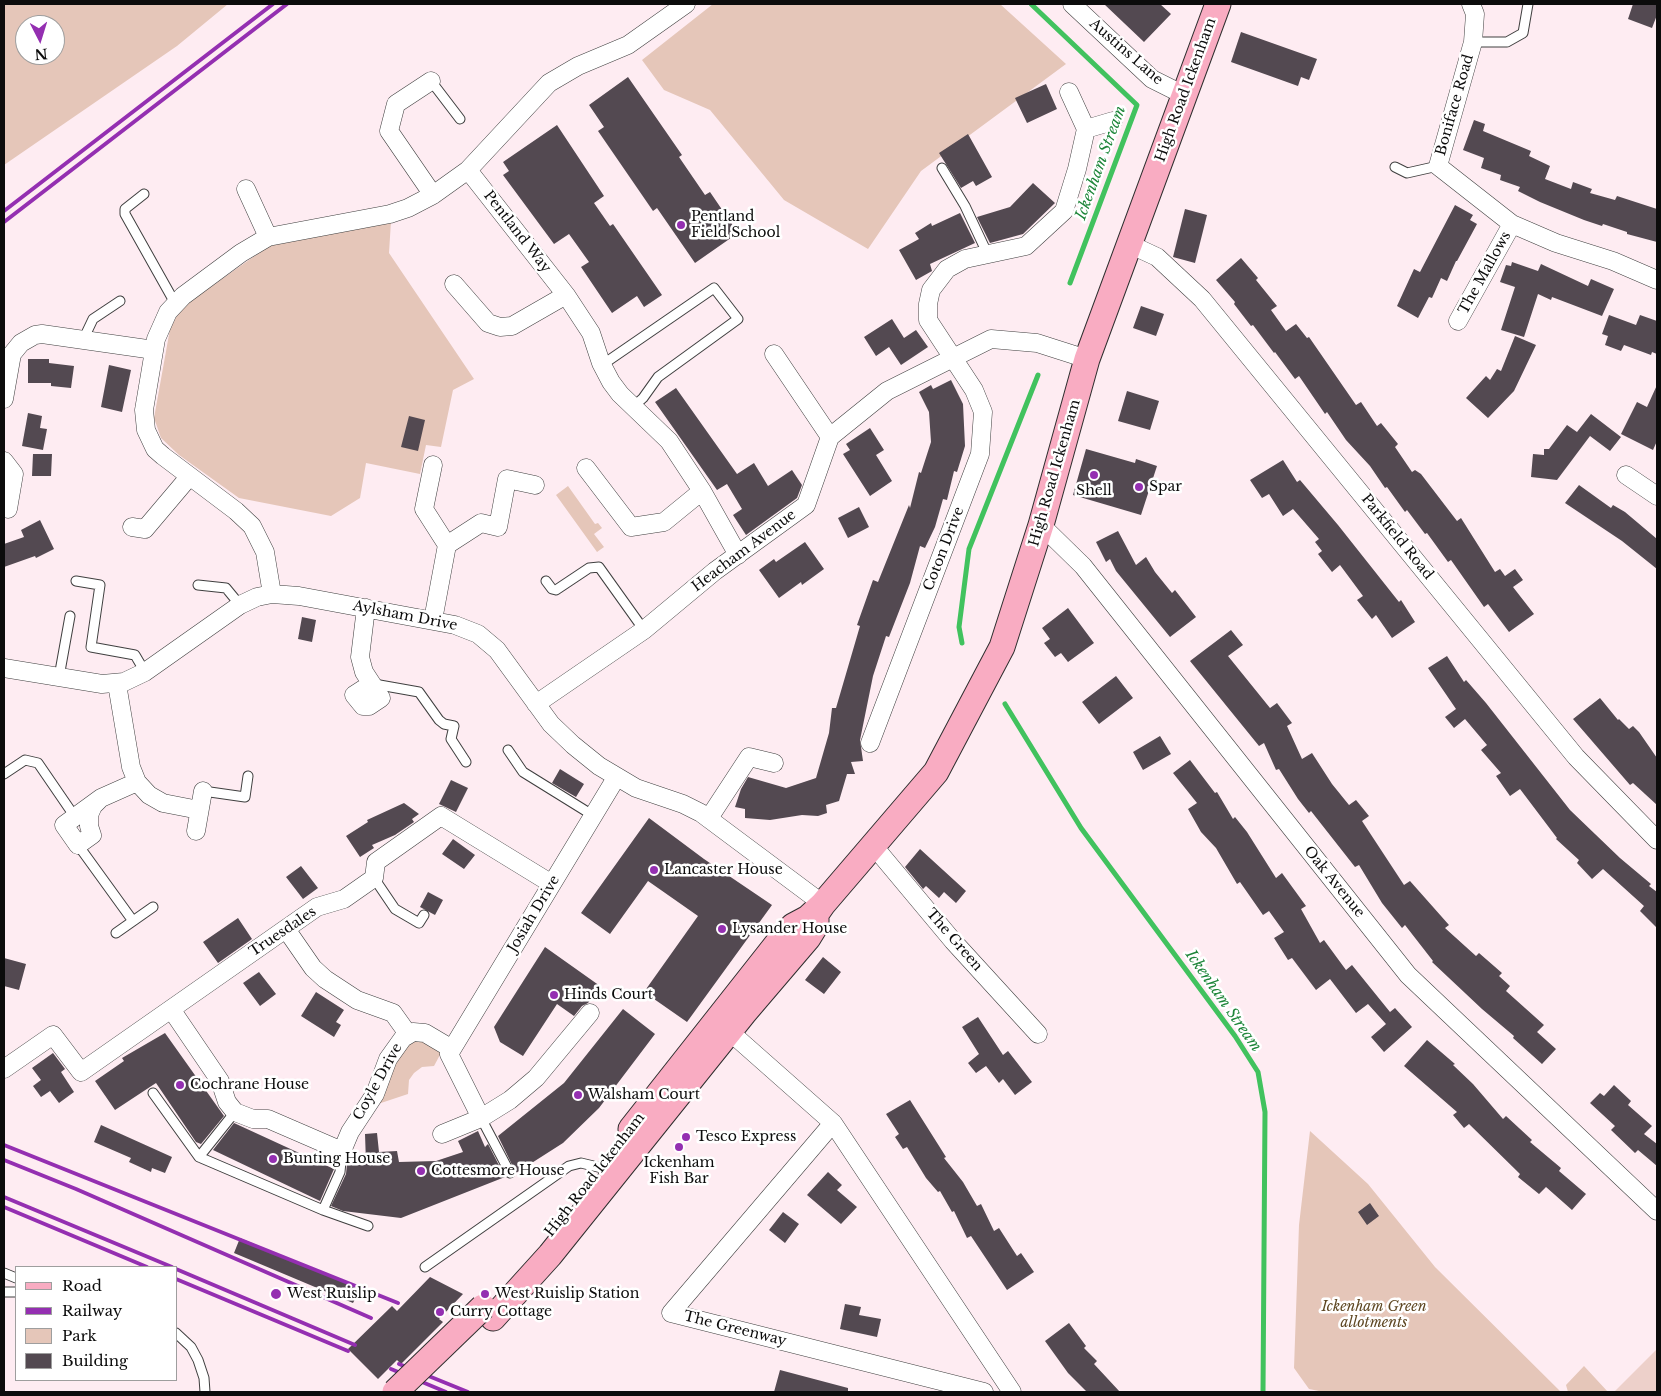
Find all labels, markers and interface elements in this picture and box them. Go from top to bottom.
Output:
north arrow [15,15,65,65]
street label: Austins Lane [1086,15,1166,89]
street label: High Road Ickenham [1152,16,1220,164]
text: N [34,44,49,63]
street label: Boniface Road [1433,52,1477,158]
water label: Ickenham Stream [1072,104,1130,222]
street label: Pentland Way [480,188,554,276]
place label: Pentland Field School [691,209,780,242]
marker: Pentland Field School [675,219,687,231]
street label: The Mallows [1455,229,1515,317]
street label: High Road Ickenham [1026,398,1084,548]
marker: Shell [1088,469,1100,481]
place label: Spar [1149,479,1182,495]
marker: Spar [1133,481,1145,493]
place label: Shell [1076,483,1112,499]
street label: Parkfield Road [1357,491,1437,583]
street label: Coton Drive [920,505,968,593]
street label: Heacham Avenue [689,506,799,596]
street label: Aylsham Drive [351,598,459,634]
street label: Oak Avenue [1300,843,1368,921]
place label: Lancaster House [664,862,783,878]
marker: Lancaster House [648,864,660,876]
street label: Josiah Drive [504,872,564,956]
street label: Truesdales [246,904,320,960]
street label: The Green [922,905,986,975]
place label: Lysander House [732,921,847,937]
marker: Lysander House [716,923,728,935]
water label: Ickenham Stream [1181,947,1265,1055]
place label: Hinds Court [564,987,653,1003]
marker: Hinds Court [548,989,560,1001]
street label: Coyle Drive [350,1041,406,1123]
place label: Cochrane House [190,1077,309,1093]
marker: Cochrane House [174,1079,186,1091]
place label: Walsham Court [588,1087,700,1103]
marker: Walsham Court [572,1089,584,1101]
street label: High Road Ickenham [542,1110,648,1240]
place label: Tesco Express [696,1129,796,1145]
marker: Tesco Express [680,1131,692,1143]
marker: Ickenham Fish Bar [673,1141,685,1153]
place label: Bunting House [283,1151,390,1167]
marker: Bunting House [267,1153,279,1165]
place label: Ickenham Fish Bar [643,1155,715,1188]
place label: Cottesmore House [431,1163,565,1179]
marker: Cottesmore House [415,1165,427,1177]
legend [15,1266,178,1381]
text: Road [62,1276,102,1295]
place label: West Ruislip [287,1286,376,1302]
place label: West Ruislip Station [495,1286,639,1302]
marker: West Ruislip [269,1287,283,1301]
marker: West Ruislip Station [479,1288,491,1300]
park label: Ickenham Green allotments [1322,1299,1426,1331]
text: Railway [62,1301,122,1320]
place label: Curry Cottage [450,1304,552,1320]
marker: Curry Cottage [434,1306,446,1318]
street label: The Greenway [682,1308,788,1350]
text: Park [62,1326,97,1345]
text: Building [62,1351,128,1370]

